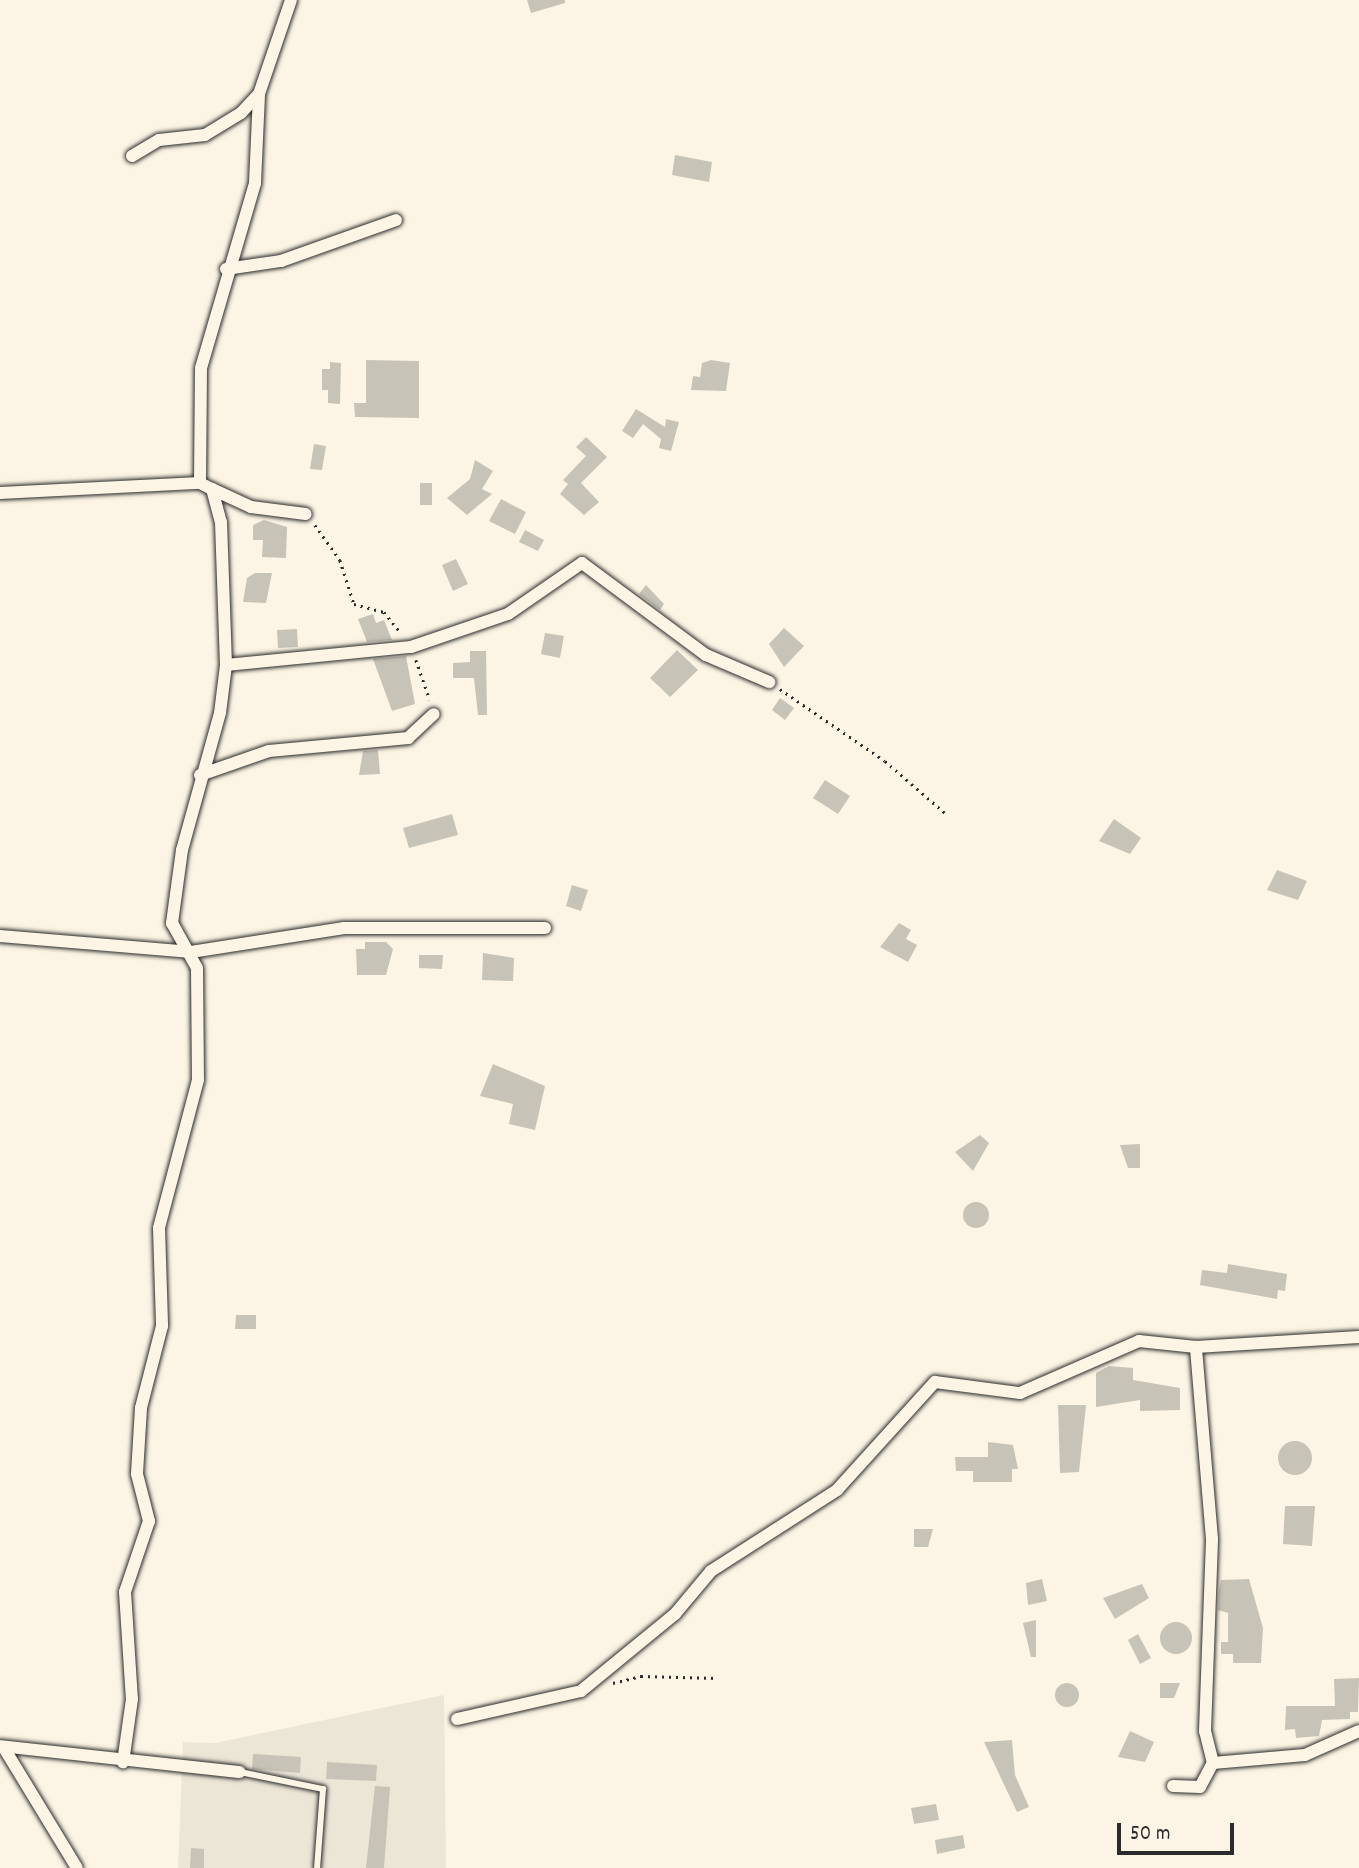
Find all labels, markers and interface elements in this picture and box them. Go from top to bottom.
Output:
scale bar [1121,1808,1238,1852]
text: 50 m [1130,1820,1170,1850]

